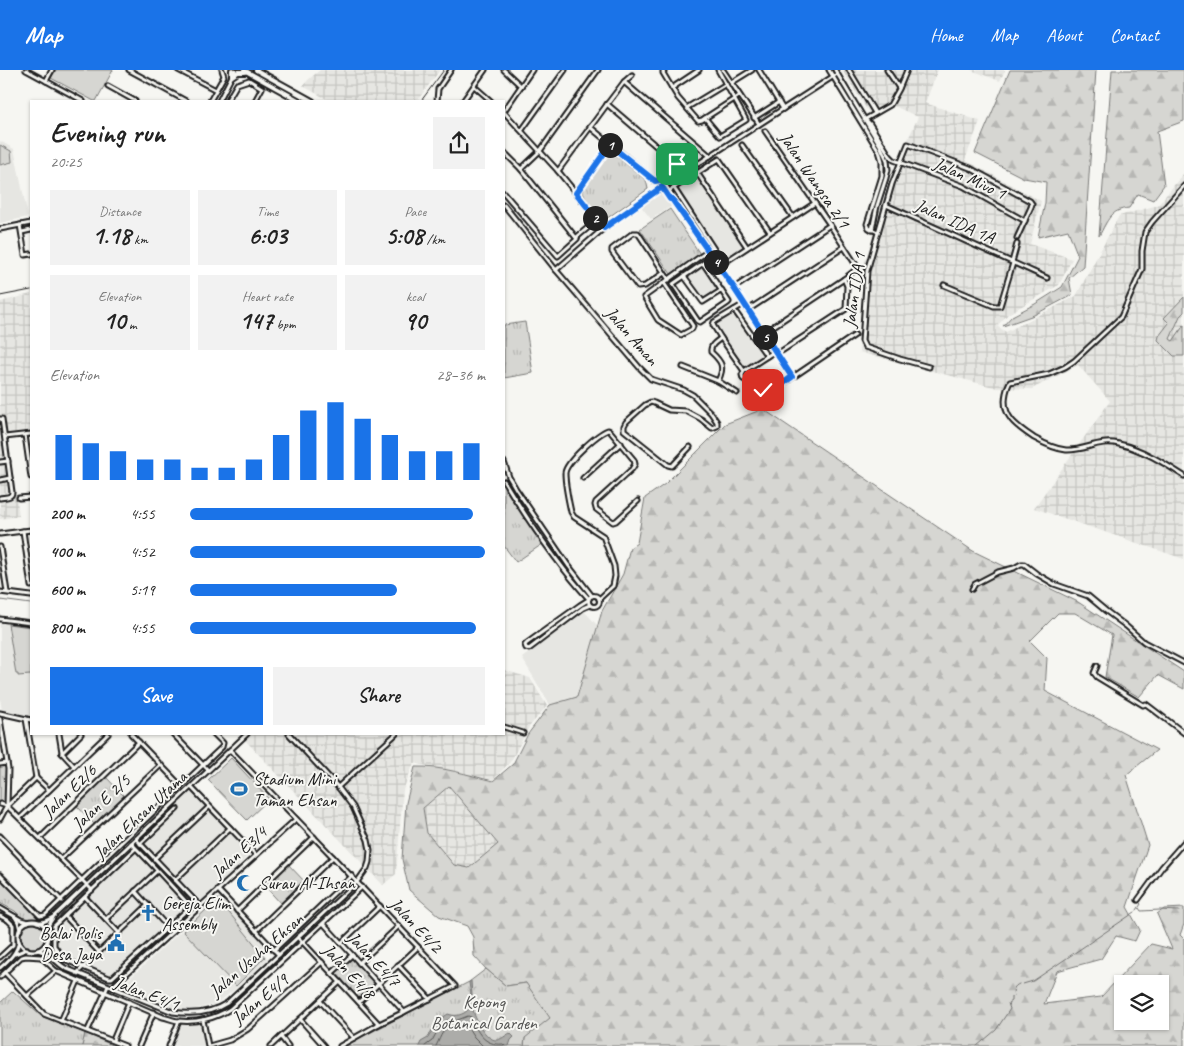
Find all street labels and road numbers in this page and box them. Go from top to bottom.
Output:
street label: Jalan Wangsa 2/1 [774,127,856,233]
street label: Jalan Mivo 1 [930,151,1010,205]
street label: Jalan IDA 1A [911,193,999,249]
street label: Jalan IDA 1 [838,250,870,330]
street label: Jalan Aman [600,301,664,370]
street label: Jalan E2/6 [36,759,102,823]
street label: Jalan Ehsan Utama [88,765,192,864]
street label: Jalan E 2/5 [66,769,135,835]
street label: Jalan E3/4 [206,820,273,883]
street label: Jalan E4/2 [384,892,448,959]
street label: Jalan Usaha Ehsan [204,907,308,1003]
street label: Jalan E4/7 [342,926,406,992]
street label: Jalan E4/8 [317,938,381,1005]
street label: Jalan E4/9 [226,968,294,1030]
street label: Jalan E4/1 [111,970,183,1016]

